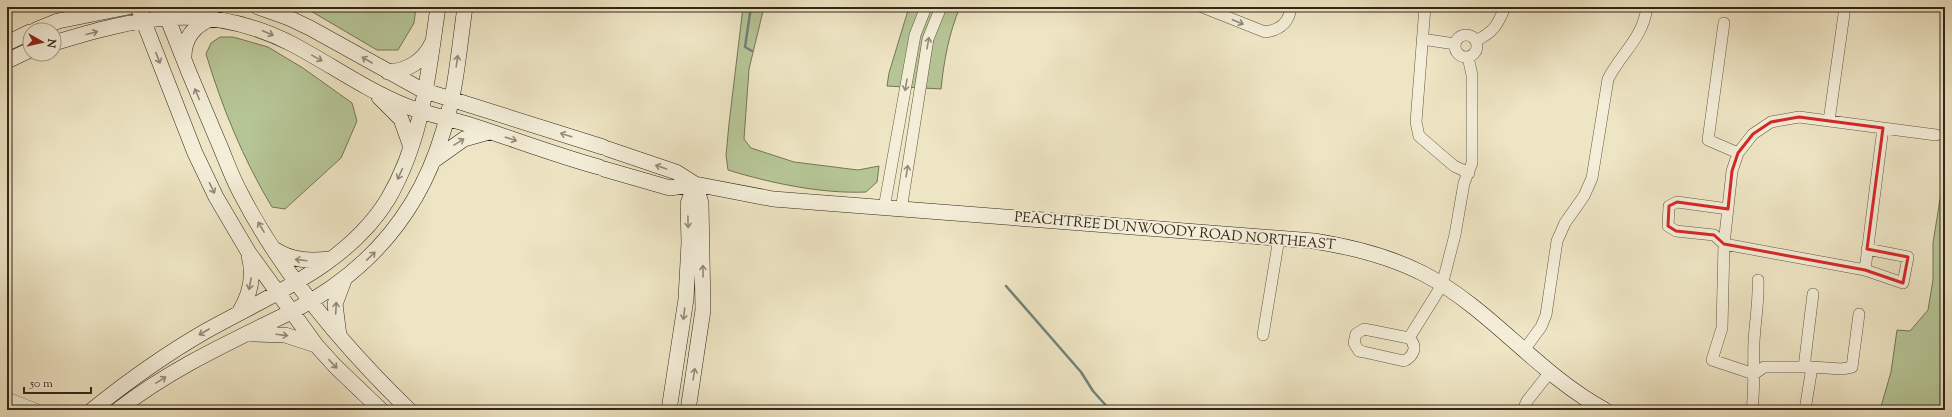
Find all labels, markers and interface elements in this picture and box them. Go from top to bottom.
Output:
one-way arrow [1232,19,1244,26]
north arrow [22,22,62,62]
one-way arrow [85,29,98,36]
one-way arrow [262,30,274,37]
text: N [42,37,60,49]
one-way arrow [924,37,932,50]
one-way arrow [155,51,163,63]
one-way arrow [311,55,323,63]
one-way arrow [453,55,461,68]
one-way arrow [361,56,373,64]
one-way arrow [902,78,910,91]
one-way arrow [193,88,200,100]
one-way arrow [559,131,572,138]
one-way arrow [504,136,517,143]
one-way arrow [453,138,465,146]
one-way arrow [655,162,667,170]
one-way arrow [903,165,911,178]
one-way arrow [395,168,403,180]
one-way arrow [209,182,216,194]
street label: PEACHTREE DUNWOODY ROAD NORTHEAST [1013,208,1337,256]
one-way arrow [684,215,692,228]
one-way arrow [256,221,264,233]
one-way arrow [366,251,376,261]
one-way arrow [295,256,308,263]
one-way arrow [699,265,706,278]
one-way arrow [246,277,254,290]
one-way arrow [332,302,339,315]
one-way arrow [681,307,688,320]
one-way arrow [198,328,210,336]
one-way arrow [275,331,288,339]
one-way arrow [329,359,338,369]
one-way arrow [690,368,698,381]
scale bar [24,369,91,395]
text: 50 m [29,375,53,393]
one-way arrow [156,376,167,384]

